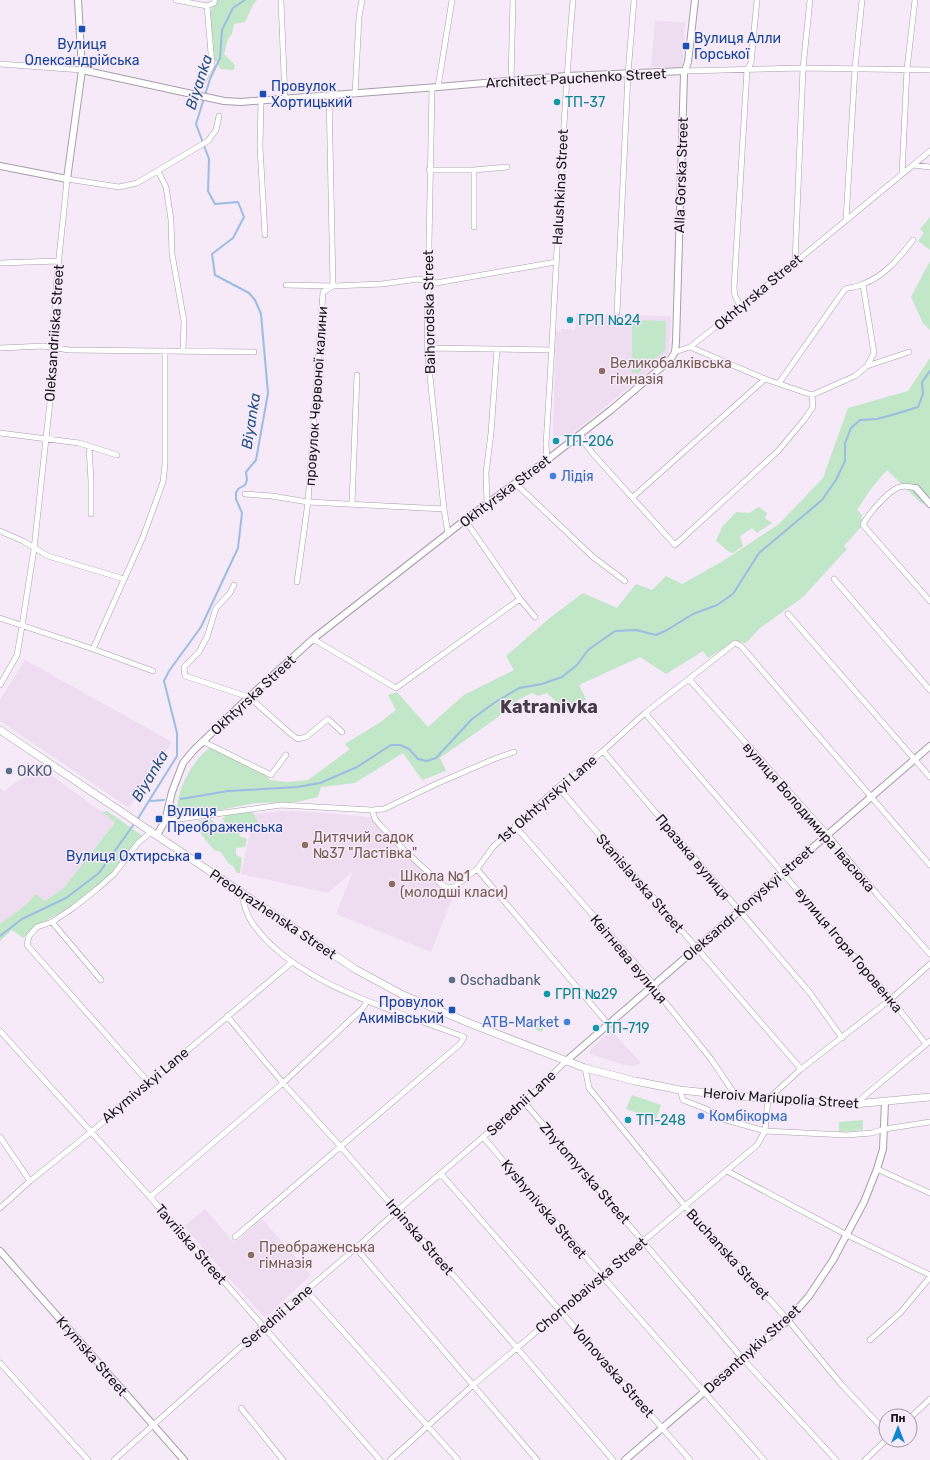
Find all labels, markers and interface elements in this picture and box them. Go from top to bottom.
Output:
marker: Вулиця Олександрійська [77,24,87,34]
place label: Вулиця Алли Горської [694,30,781,63]
place label: Вулиця Олександрійська [24,36,140,69]
marker: Вулиця Алли Горської [681,41,691,51]
water label: Biyanka [182,52,216,112]
street label: Architect Pauchenko Street [485,65,667,92]
place label: Провулок Хортицький [271,78,352,111]
marker: Провулок Хортицький [258,89,268,99]
place label: ТП-37 [565,94,605,111]
marker: ТП-37 [552,97,562,107]
street label: Alla Gorska Street [671,116,692,233]
street label: Halushkina Street [549,128,572,245]
street label: Baihorodska Street [420,249,439,374]
street label: Okhtyrska Street [711,250,806,334]
street label: Oleksandriiska Street [41,263,68,402]
street label: провулок Червоної калини [302,305,331,487]
place label: ГРП №24 [578,312,641,329]
marker: ГРП №24 [565,315,575,325]
place label: Великобалківська гімназія [610,355,732,388]
marker: Великобалківська гімназія [597,366,607,376]
water label: Biyanka [238,392,264,450]
place label: ТП-206 [564,433,614,450]
marker: ТП-206 [551,436,561,446]
street label: Okhtyrska Street [456,451,555,531]
place label: Лідія [561,468,594,485]
marker: Лідія [548,471,558,481]
street label: Okhtyrska Street [207,651,300,739]
district label: Katranivka [500,696,598,718]
street label: вулиця Володимира Івасюка [739,739,878,896]
water label: Biyanka [128,747,172,805]
street label: 1st Okhtyrskyi Lane [494,751,601,847]
place label: OKKO [17,763,52,780]
marker: OKKO [4,766,14,776]
place label: Вулиця Преображенська [167,803,283,836]
street label: Празька вулиця [652,811,733,904]
marker: Вулиця Преображенська [154,814,164,824]
place label: Дитячий садок №37 "Ластівка" [313,829,417,862]
street label: Stanislavska Street [592,830,687,937]
marker: Дитячий садок №37 "Ластівка" [300,840,310,850]
street label: Oleksandr Konyskyi street [680,842,818,965]
place label: Вулиця Охтирська [66,848,190,865]
marker: Вулиця Охтирська [193,851,203,861]
street label: Preobrazhenska Street [206,866,340,963]
place label: Школа №1 (молодші класи) [400,868,508,901]
marker: Школа №1 (молодші класи) [387,879,397,889]
street label: вулиця Ігоря Горовенка [791,884,906,1016]
street label: Квітнева вулиця [587,911,671,1007]
place label: Oschadbank [460,972,541,989]
marker: Oschadbank [447,975,457,985]
place label: ГРП №29 [555,986,617,1003]
marker: ГРП №29 [542,989,552,999]
place label: Провулок Акимівський [359,994,444,1027]
marker: Провулок Акимівський [447,1005,457,1015]
place label: ATB-Market [482,1014,560,1031]
marker: ATB-Market [562,1017,572,1027]
place label: ТП-719 [604,1020,649,1037]
marker: ТП-719 [591,1023,601,1033]
street label: Akymivskyi Lane [98,1044,192,1127]
street label: Serednii Lane [483,1067,560,1140]
street label: Heroiv Mariupolia Street [703,1085,860,1112]
place label: Комбікорма [709,1108,787,1125]
marker: Комбікорма [696,1111,706,1121]
place label: ТП-248 [636,1112,686,1129]
marker: ТП-248 [623,1115,633,1125]
street label: Zhytomyrska Street [536,1119,634,1228]
street label: Kyshynivska Street [497,1156,590,1263]
street label: Irpinska Street [382,1196,458,1279]
street label: Tavriiska Street [151,1201,230,1288]
street label: Buchanska Street [682,1206,773,1304]
street label: Chornobaivska Street [532,1233,651,1337]
place label: Преображенська гімназія [259,1239,375,1272]
marker: Преображенська гімназія [246,1250,256,1260]
street label: Serednii Lane [238,1281,316,1352]
street label: Desantnykiv Street [701,1301,805,1397]
street label: Krymska Street [52,1313,131,1400]
street label: Volnovaska Street [568,1322,658,1422]
north arrow [878,1408,918,1448]
text: Пн [890,1412,906,1425]

